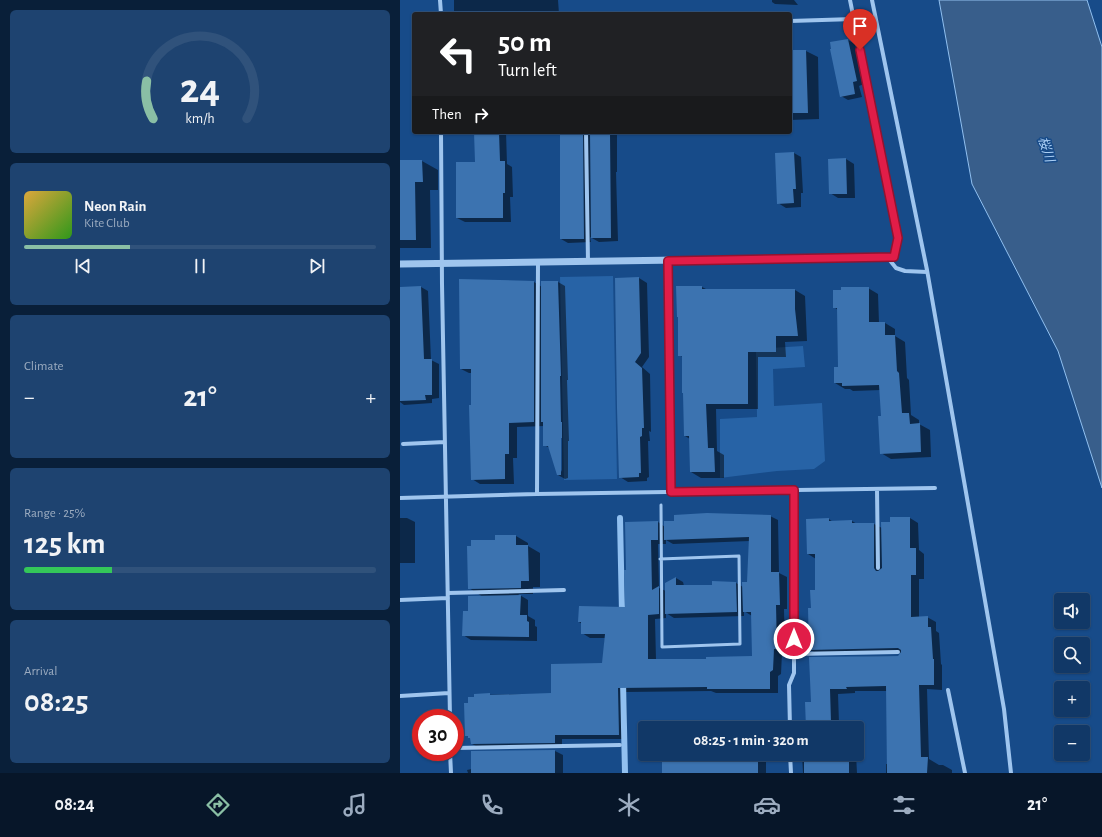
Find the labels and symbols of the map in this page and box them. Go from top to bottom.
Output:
pin [843,9,877,50]
water label: 桜川 [1035,135,1057,166]
position arrow [773,618,815,660]
speed limit sign: 30 [412,709,464,761]

